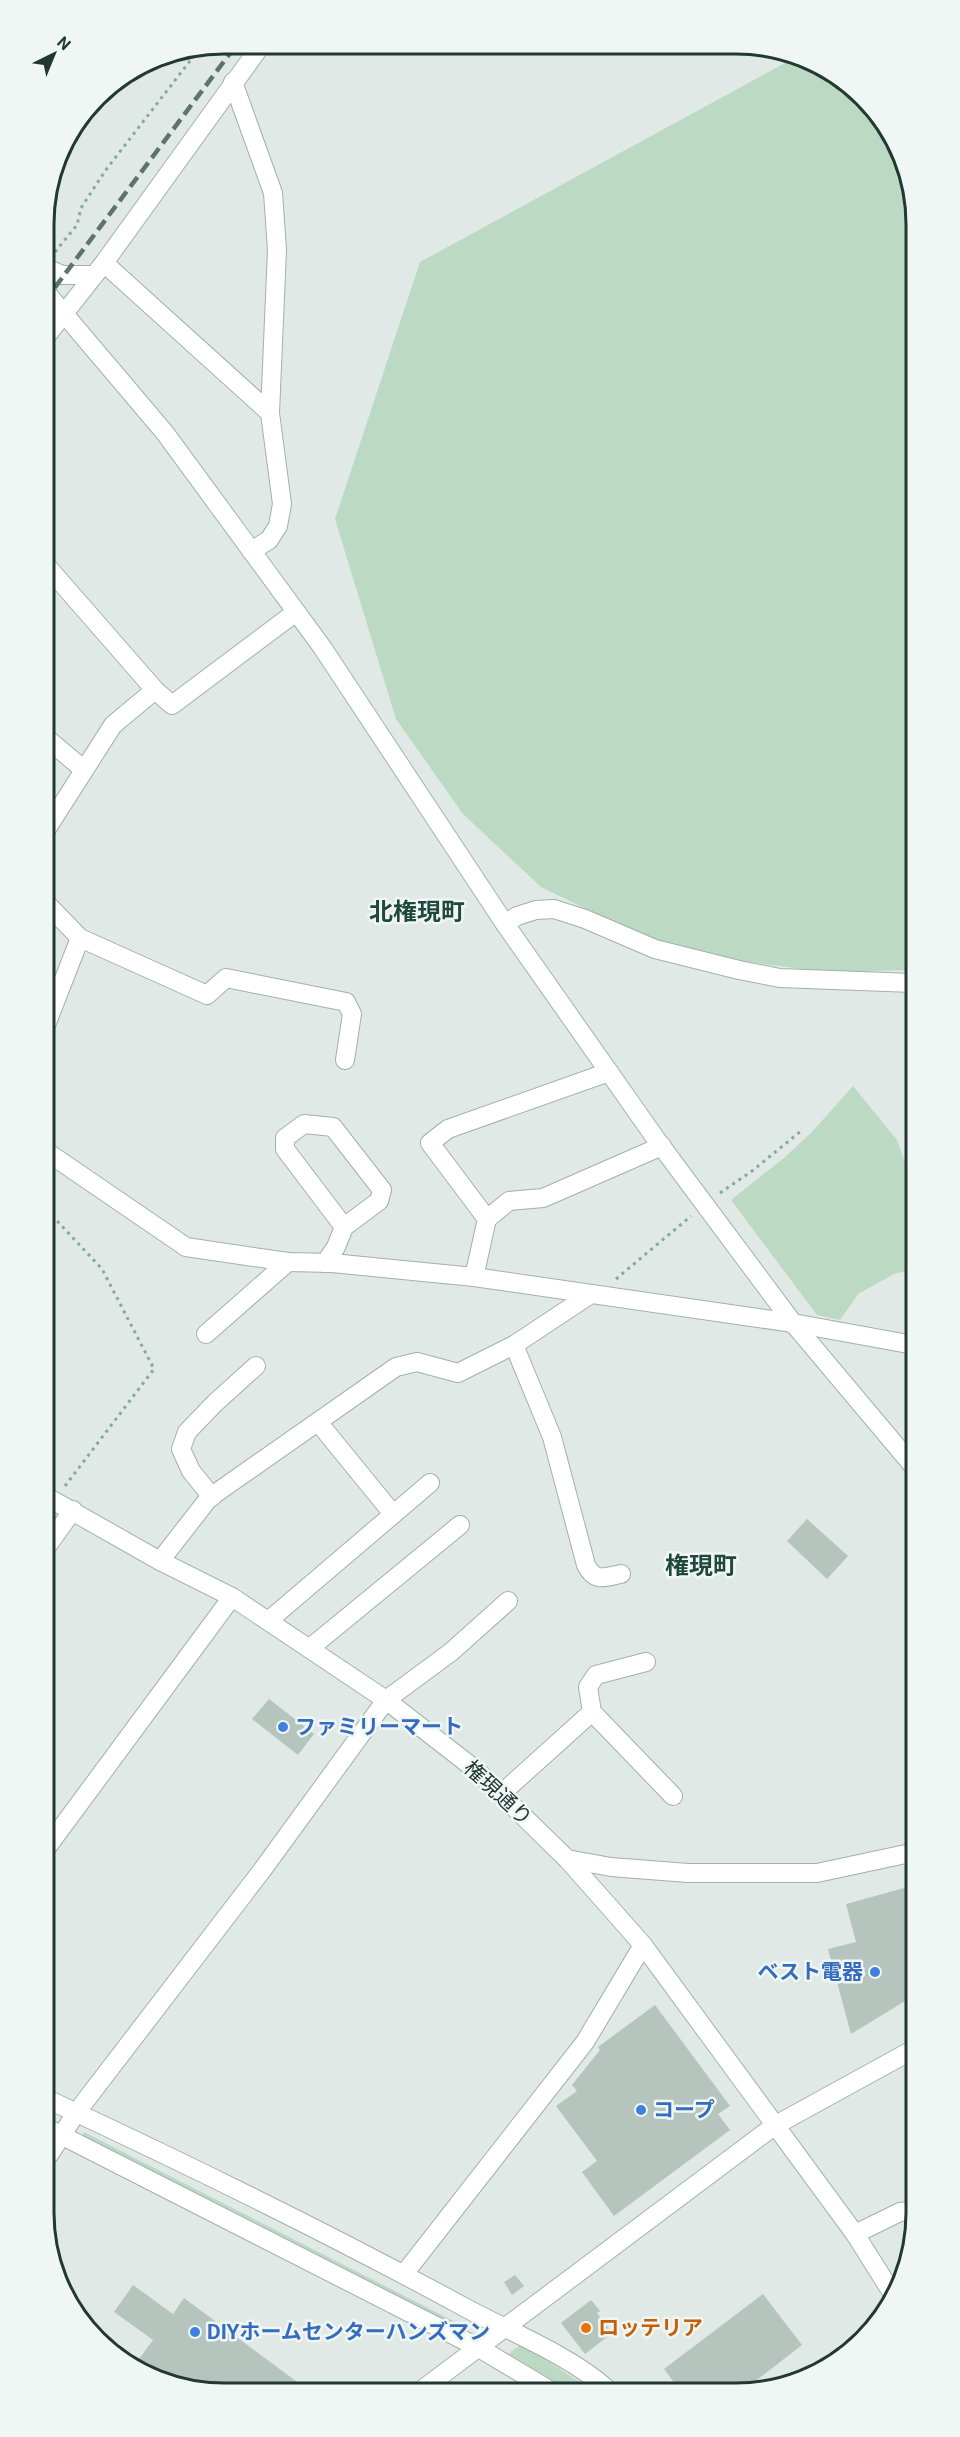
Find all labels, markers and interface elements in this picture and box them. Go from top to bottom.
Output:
north arrow [24,24,84,84]
text: N [53,33,74,54]
district label: 北権現町 [369,898,465,926]
district label: 権現町 [665,1552,737,1580]
place label: ファミリーマート [295,1715,463,1739]
marker: ファミリーマート [276,1720,290,1734]
street label: 権現通り [459,1756,537,1830]
place label: ベスト電器 [758,1960,863,1984]
marker: ベスト電器 [868,1965,882,1979]
place label: コープ [653,2098,715,2122]
marker: コープ [634,2103,648,2117]
place label: ロッテリア [598,2316,703,2340]
place label: DIYホームセンターハンズマン [207,2320,490,2344]
marker: ロッテリア [579,2321,593,2335]
marker: DIYホームセンターハンズマン [188,2325,202,2339]

